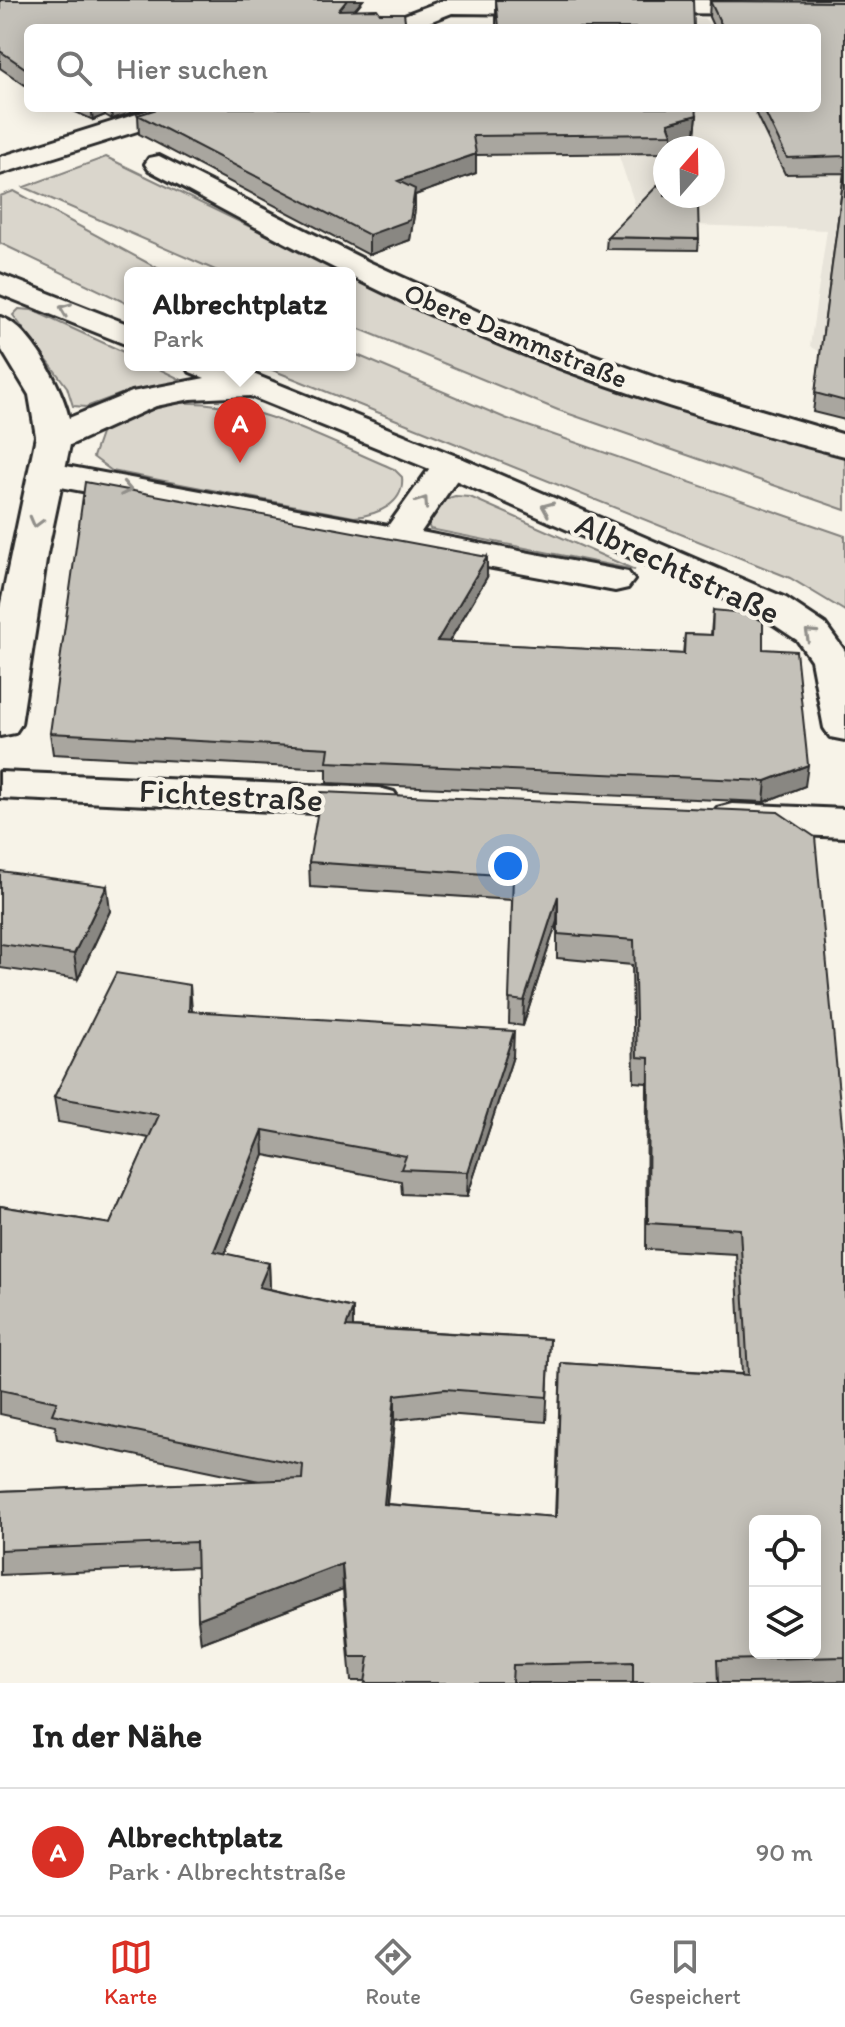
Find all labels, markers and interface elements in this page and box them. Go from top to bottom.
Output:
search box [24,24,821,112]
icon: search [52,46,96,90]
text: Hier suchen [116,50,268,87]
north arrow [653,136,725,208]
popup [124,267,356,371]
street label: Obere Dammstraße [399,275,633,395]
text: Albrechtplatz [153,285,327,322]
one-way arrow [59,303,73,319]
text: Park [153,322,204,354]
pin: A [214,397,266,463]
one-way arrow [119,479,133,496]
one-way arrow [413,497,428,511]
one-way arrow [540,501,555,517]
street label: Albrechtstraße [569,503,787,633]
one-way arrow [28,515,45,529]
one-way arrow [805,629,819,644]
street label: Fichtestraße [138,770,324,820]
your location [488,846,528,886]
map controls [749,1515,821,1659]
button: locate [749,1515,821,1587]
button: layers [749,1587,821,1659]
text: In der Nähe [32,1715,202,1756]
text: Albrechtplatz [108,1818,283,1855]
text: A [50,1836,66,1868]
text: 90 m [756,1836,813,1868]
text: Park · Albrechtstraße [108,1855,346,1887]
tab: Karte [104,1935,157,2010]
tab: Route [366,1935,421,2010]
tab: Gespeichert [629,1935,741,2010]

